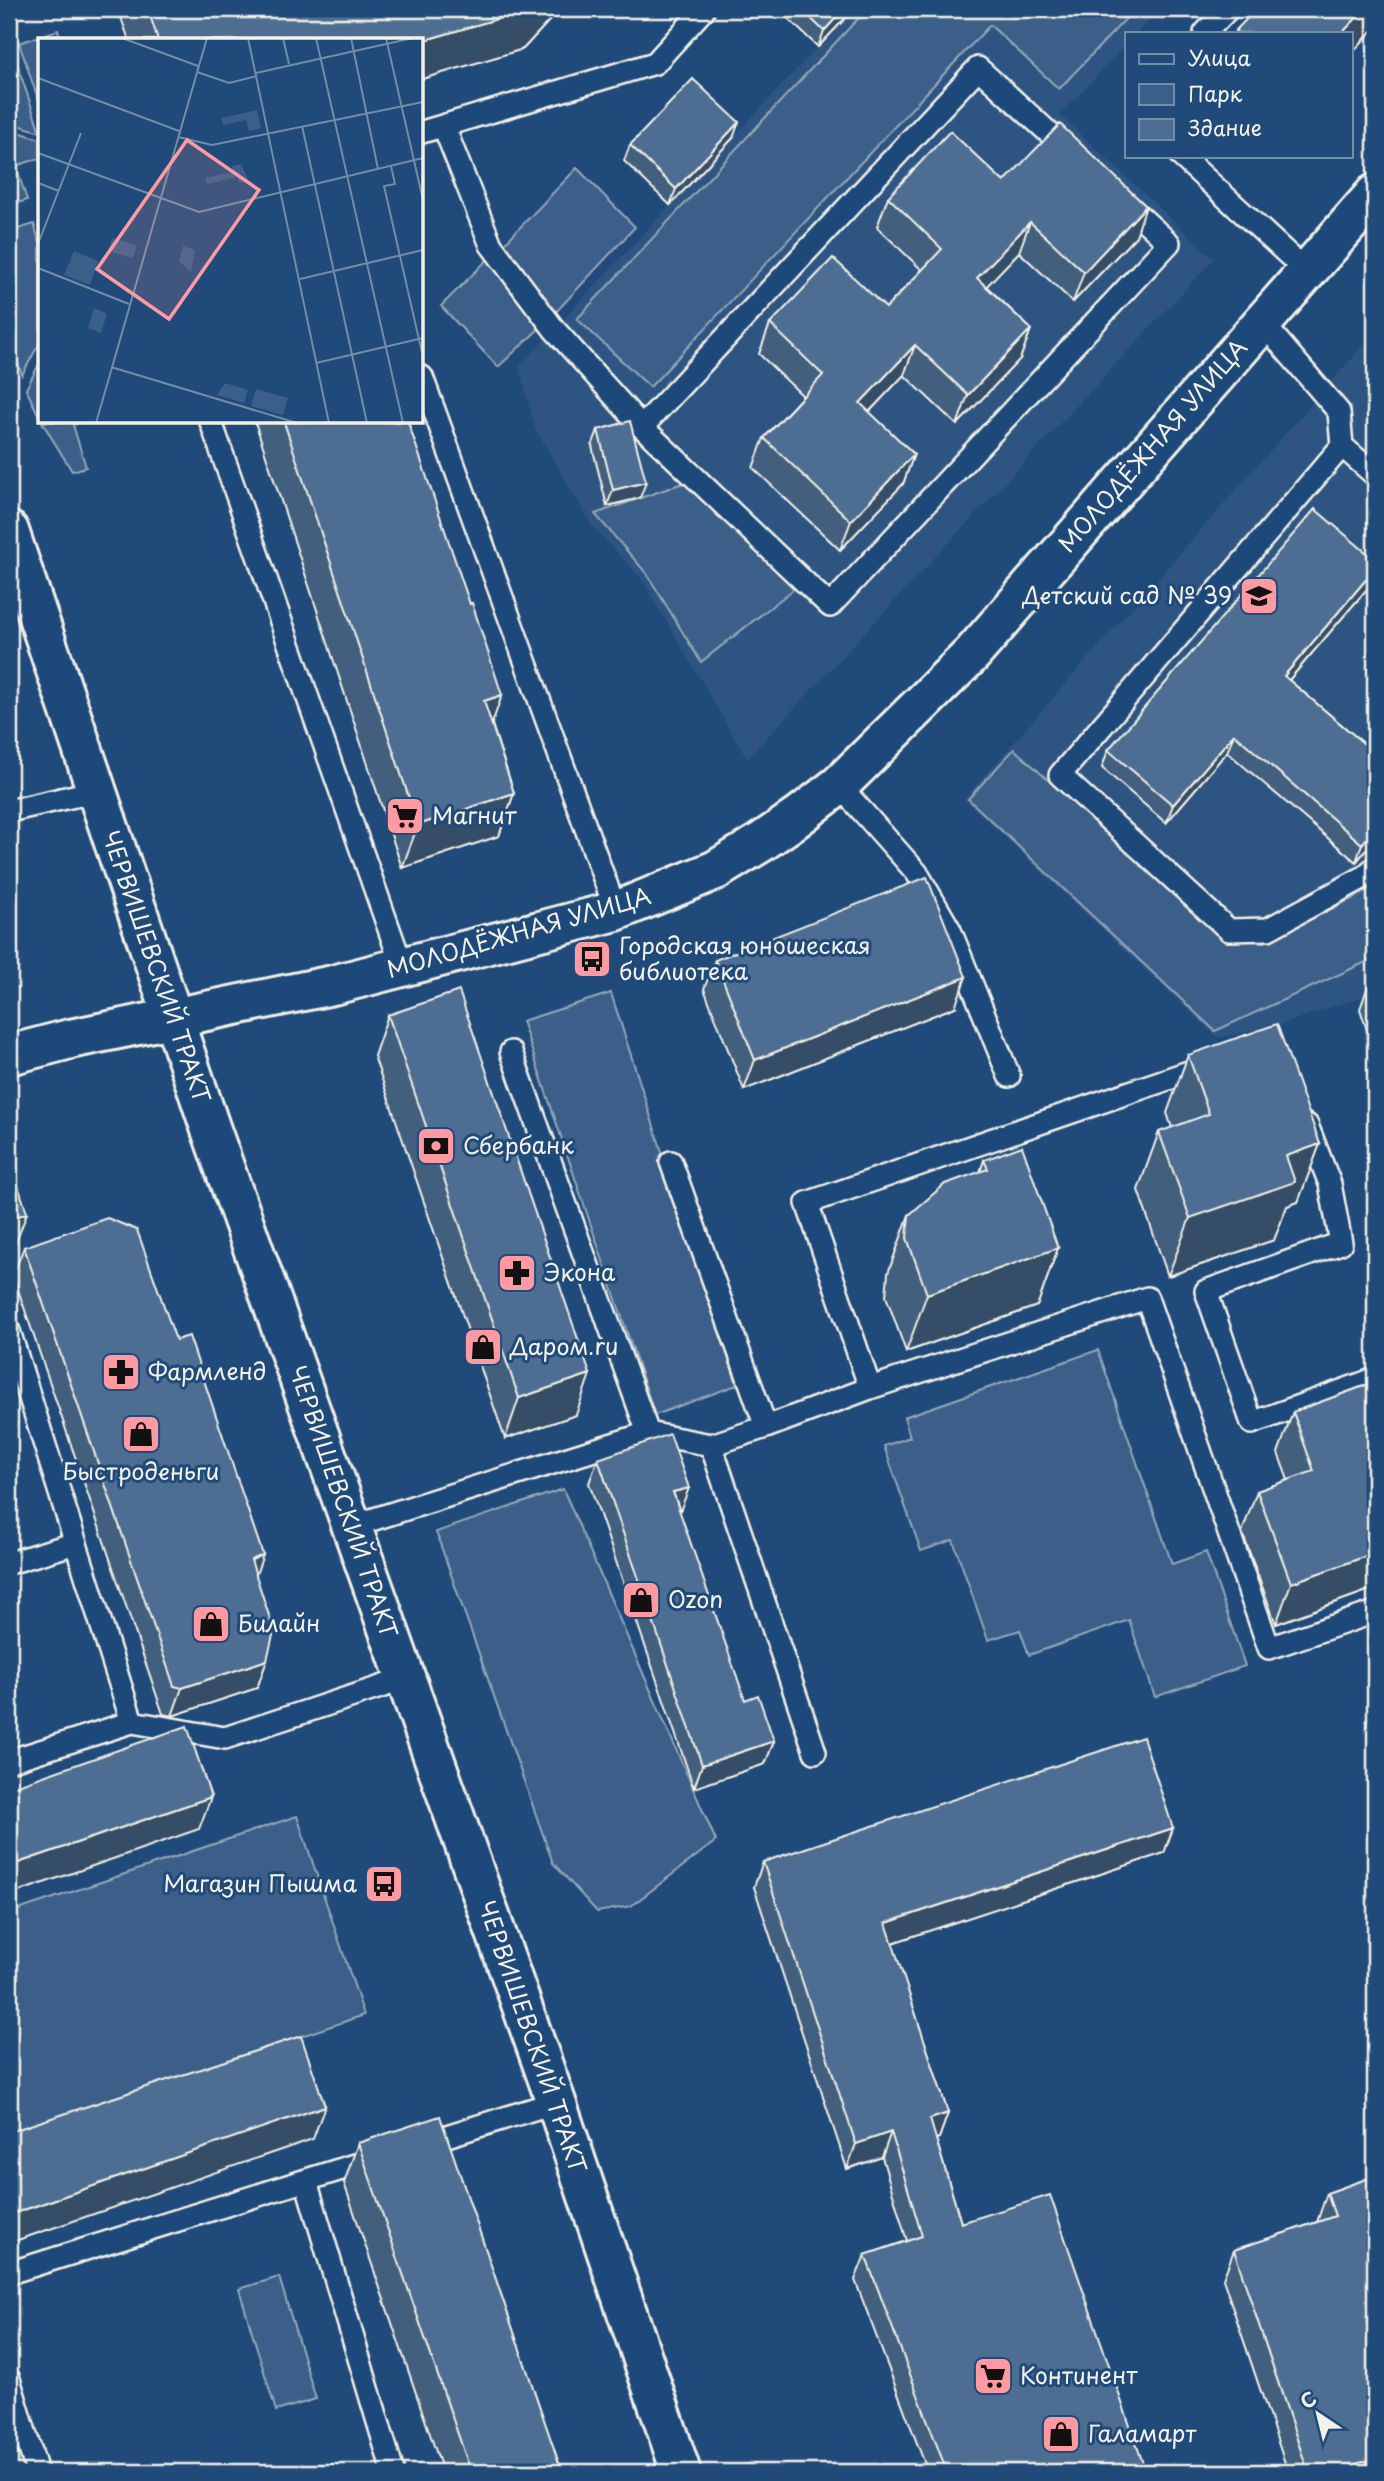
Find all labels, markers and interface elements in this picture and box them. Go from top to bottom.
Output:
legend [1125,32,1352,158]
inset map [38,38,424,424]
text: Улица [1188,41,1251,73]
text: Парк [1188,77,1243,109]
text: Здание [1188,111,1262,143]
street label: МОЛОДЁЖНАЯ УЛИЦА [1049,330,1255,560]
school or university icon: Детский сад № 39 [1238,575,1280,617]
place label: Детский сад № 39 [1021,577,1232,612]
supermarket icon: Магнит [384,795,426,837]
place label: Магнит [432,797,518,832]
street label: ЧЕРВИШЕВСКИЙ ТРАКТ [94,826,221,1108]
street label: МОЛОДЁЖНАЯ УЛИЦА [382,877,655,986]
place label: Городская юношеская библиотека [619,927,870,988]
bus stop icon: Городская юношеская библиотека [571,938,613,980]
bank icon: Сбербанк [415,1125,457,1167]
place label: Сбербанк [463,1127,574,1162]
pharmacy icon: Экона [496,1252,538,1294]
place label: Экона [544,1254,616,1289]
shop icon: Даром.ru [462,1326,504,1368]
place label: Даром.ru [509,1328,618,1363]
pharmacy icon: Фармленд [100,1351,142,1393]
place label: Фармленд [148,1353,266,1388]
street label: ЧЕРВИШЕВСКИЙ ТРАКТ [281,1361,408,1643]
shop icon: Быстроденьги [120,1413,162,1455]
place label: Быстроденьги [63,1453,219,1488]
shop icon: Ozon [620,1579,662,1621]
place label: Ozon [668,1581,723,1616]
shop icon: Билайн [190,1603,232,1645]
place label: Билайн [238,1605,320,1640]
bus stop icon: Магазин Пышма [363,1863,405,1905]
place label: Магазин Пышма [163,1865,358,1900]
street label: ЧЕРВИШЕВСКИЙ ТРАКТ [470,1896,597,2178]
supermarket icon: Континент [972,2355,1014,2397]
place label: Континент [1020,2357,1138,2392]
north arrow [1282,2380,1352,2450]
text: С [1294,2384,1322,2415]
shop icon: Галамарт [1040,2413,1082,2455]
place label: Галамарт [1088,2415,1197,2450]

